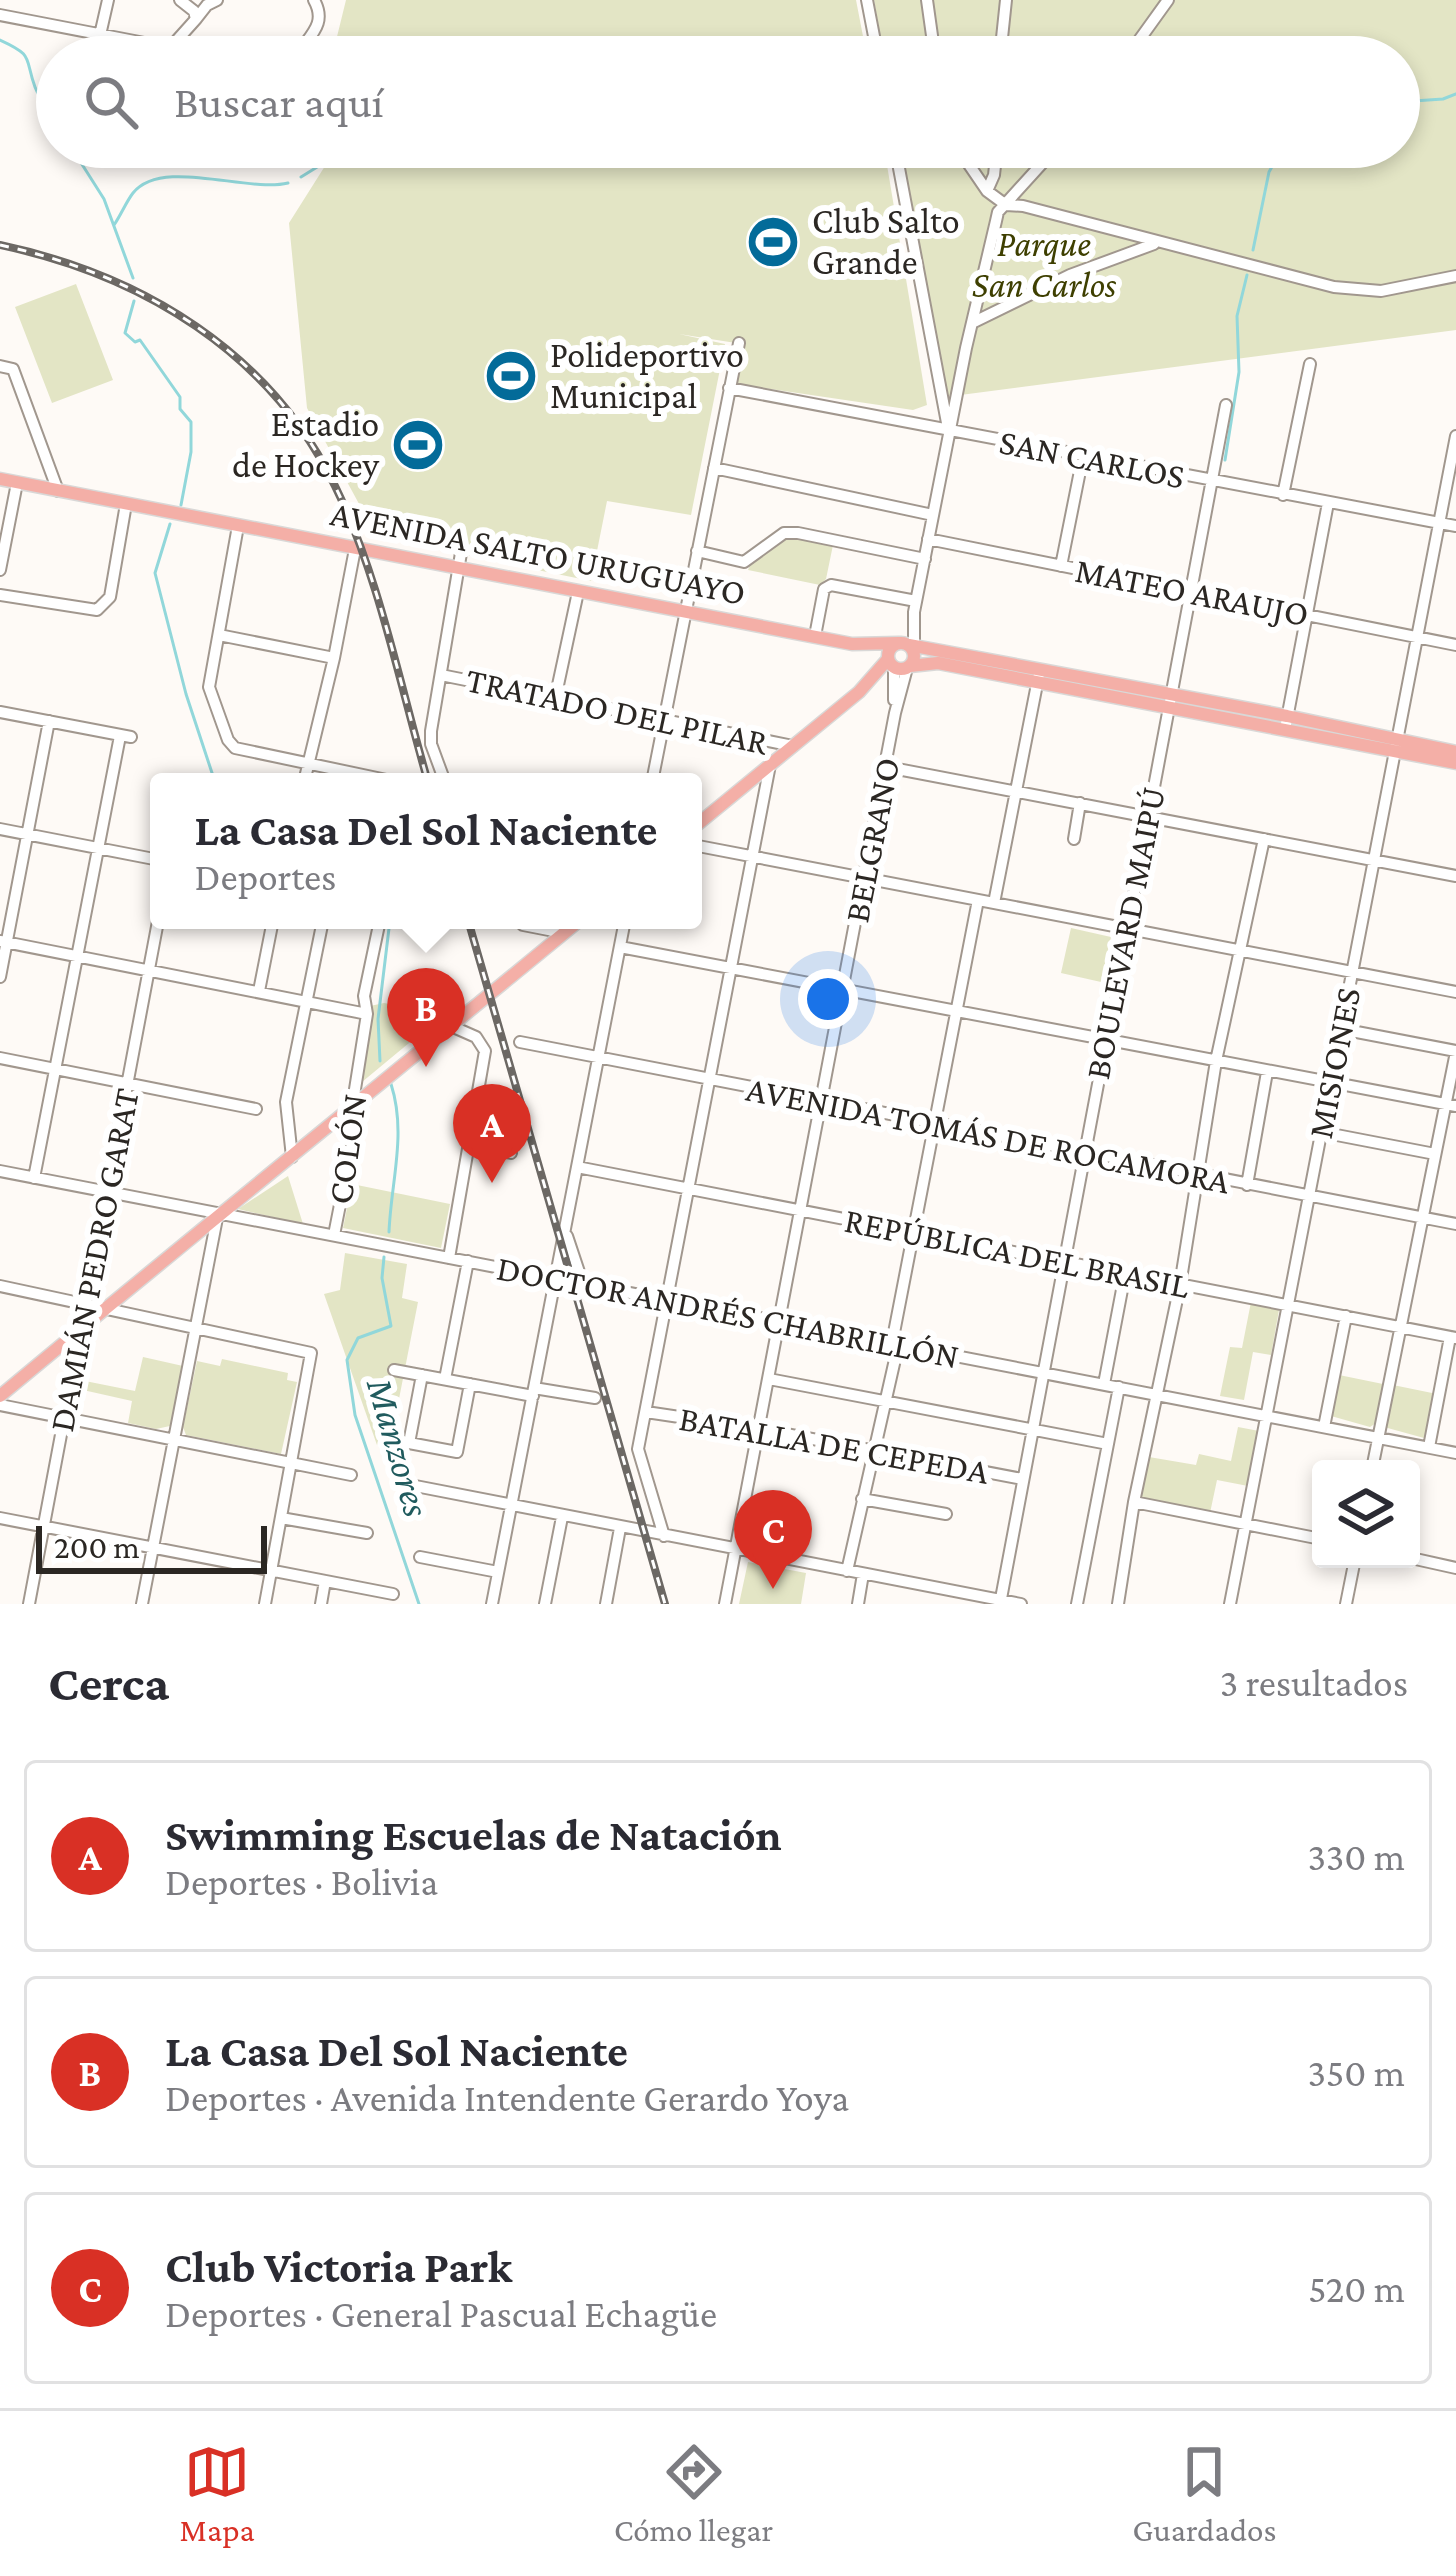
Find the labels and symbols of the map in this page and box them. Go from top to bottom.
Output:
place label: Club Salto Grande [812,201,960,282]
sports icon: Club Salto Grande [745,214,801,270]
park label: Parque San Carlos [972,224,1116,305]
place label: Polideportivo Municipal [550,335,744,416]
sports icon: Polideportivo Municipal [483,348,539,404]
place label: Estadio de Hockey [232,404,379,485]
sports icon: Estadio de Hockey [390,417,446,473]
street label: SAN CARLOS [996,421,1188,497]
street label: AVENIDA SALTO URUGUAYO [327,493,749,613]
street label: MATEO ARAUJO [1072,550,1312,634]
street label: TRATADO DEL PILAR [463,660,772,763]
street label: BELGRANO [836,754,908,926]
street label: BOULEVARD MAIPÚ [1077,783,1173,1083]
pin: B [387,968,465,1067]
your location [798,969,858,1029]
street label: MISIONES [1300,984,1368,1142]
street label: AVENIDA TOMÁS DE ROCAMORA [743,1068,1233,1202]
pin: A [453,1084,531,1183]
street label: DAMIÁN PEDRO GARAT [41,1085,147,1435]
street label: COLÓN [319,1091,375,1207]
street label: REPÚBLICA DEL BRASIL [841,1200,1193,1306]
street label: DOCTOR ANDRÉS CHABRILLÓN [494,1248,962,1376]
water label: Manzores [359,1372,439,1521]
street label: BATALLA DE CEPEDA [676,1398,992,1492]
pin: C [734,1490,812,1589]
scale bar [36,1520,267,1573]

